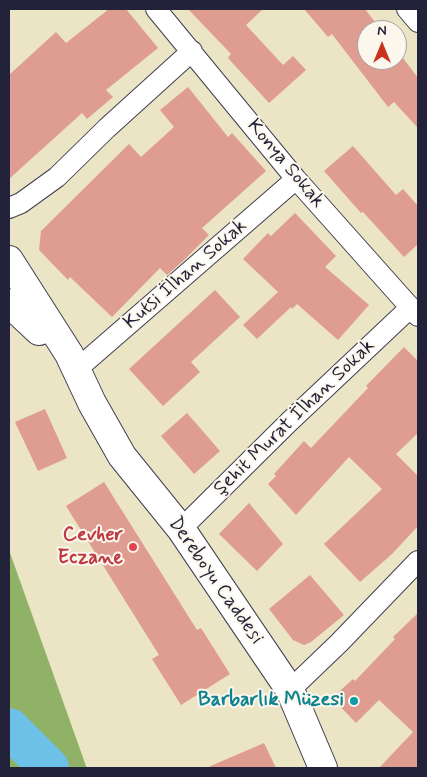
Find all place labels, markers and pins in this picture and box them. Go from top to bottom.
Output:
place label: Cevher Eczane [58,524,123,571]
marker: Cevher Eczane [127,541,139,553]
place label: Barbarlık Müzesi [198,689,344,713]
marker: Barbarlık Müzesi [348,695,360,707]

